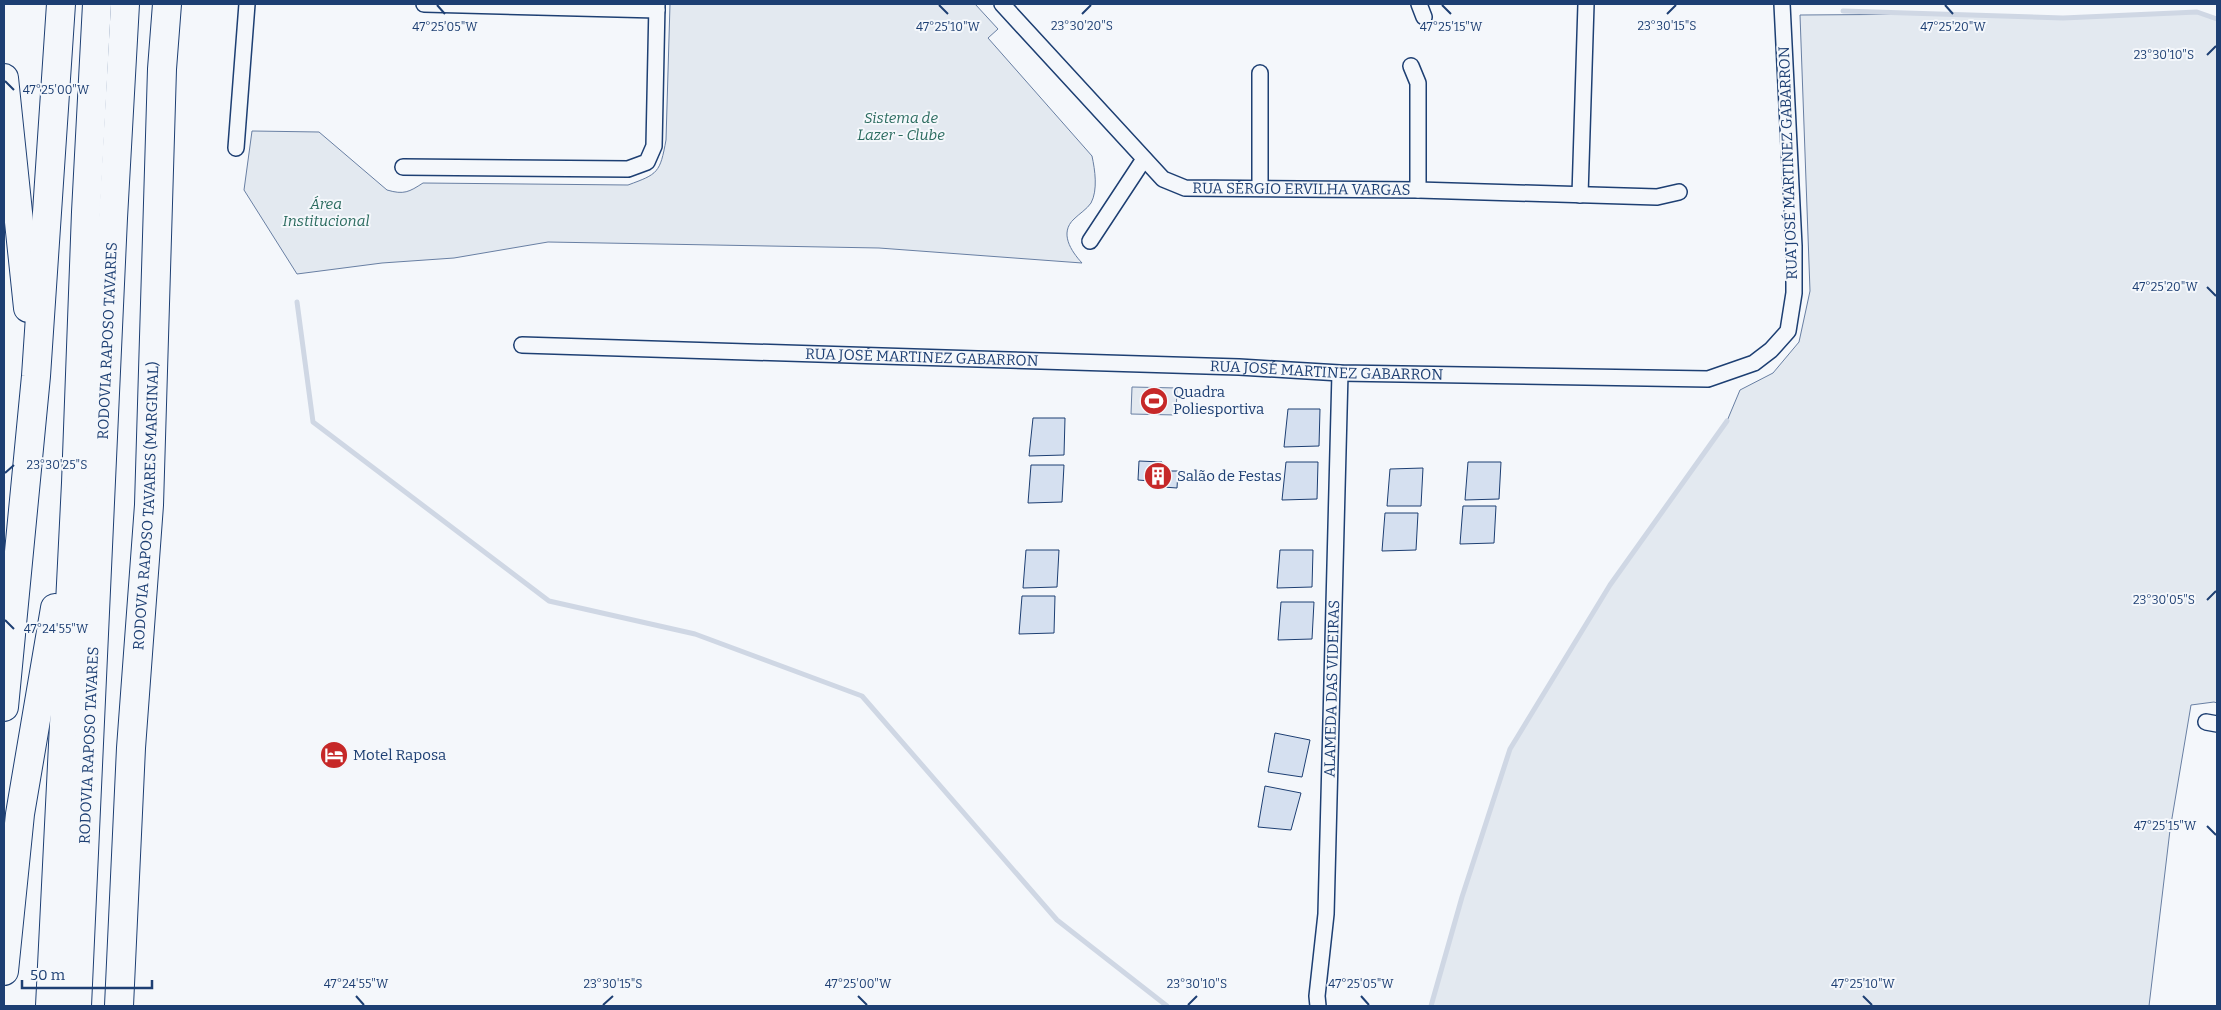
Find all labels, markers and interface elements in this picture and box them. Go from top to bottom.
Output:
text: 23°30'20"S [1051,19,1113,33]
text: 23°30'15"S [1637,19,1697,33]
text: 47°25'05"W [412,20,478,34]
text: 47°25'10"W [916,20,981,34]
text: 47°25'15"W [1420,20,1483,34]
text: 47°25'20"W [1920,20,1986,34]
street label: RUA JOSÉ MARTINEZ GABARRON [1775,46,1801,280]
text: 23°30'10"S [2134,48,2194,62]
text: 47°25'00"W [23,83,90,97]
park label: Sistema de Lazer - Clube [857,109,945,144]
street label: RUA SÉRGIO ERVILHA VARGAS [1192,179,1411,199]
park label: Área Institucional [283,195,369,230]
street label: RODOVIA RAPOSO TAVARES [94,241,121,440]
text: 47°25'20"W [2132,280,2198,294]
street label: RUA JOSÉ MARTINEZ GABARRON [805,345,1039,370]
street label: RUA JOSÉ MARTINEZ GABARRON [1210,357,1444,384]
street label: RODOVIA RAPOSO TAVARES (MARGINAL) [129,361,162,651]
place label: Quadra Poliesportiva [1173,383,1264,418]
sports icon: Quadra Poliesportiva [1139,386,1169,416]
text: 23°30'25"S [27,458,87,472]
building icon: Salão de Festas [1143,461,1173,491]
place label: Salão de Festas [1177,467,1282,485]
text: 23°30'05"S [2133,593,2195,607]
street label: ALAMEDA DAS VIDEIRAS [1321,600,1343,778]
text: 47°24'55"W [24,622,89,636]
street label: RODOVIA RAPOSO TAVARES [75,646,102,844]
hotel icon: Motel Raposa [319,740,349,770]
place label: Motel Raposa [353,746,446,764]
text: 47°25'15"W [2134,819,2197,833]
scale bar [22,958,152,990]
text: 50 m [30,966,66,984]
text: 47°24'55"W [324,977,389,991]
text: 23°30'15"S [583,977,643,991]
text: 47°25'00"W [825,977,892,991]
text: 23°30'10"S [1167,977,1227,991]
text: 47°25'05"W [1328,977,1394,991]
text: 47°25'10"W [1831,977,1896,991]

